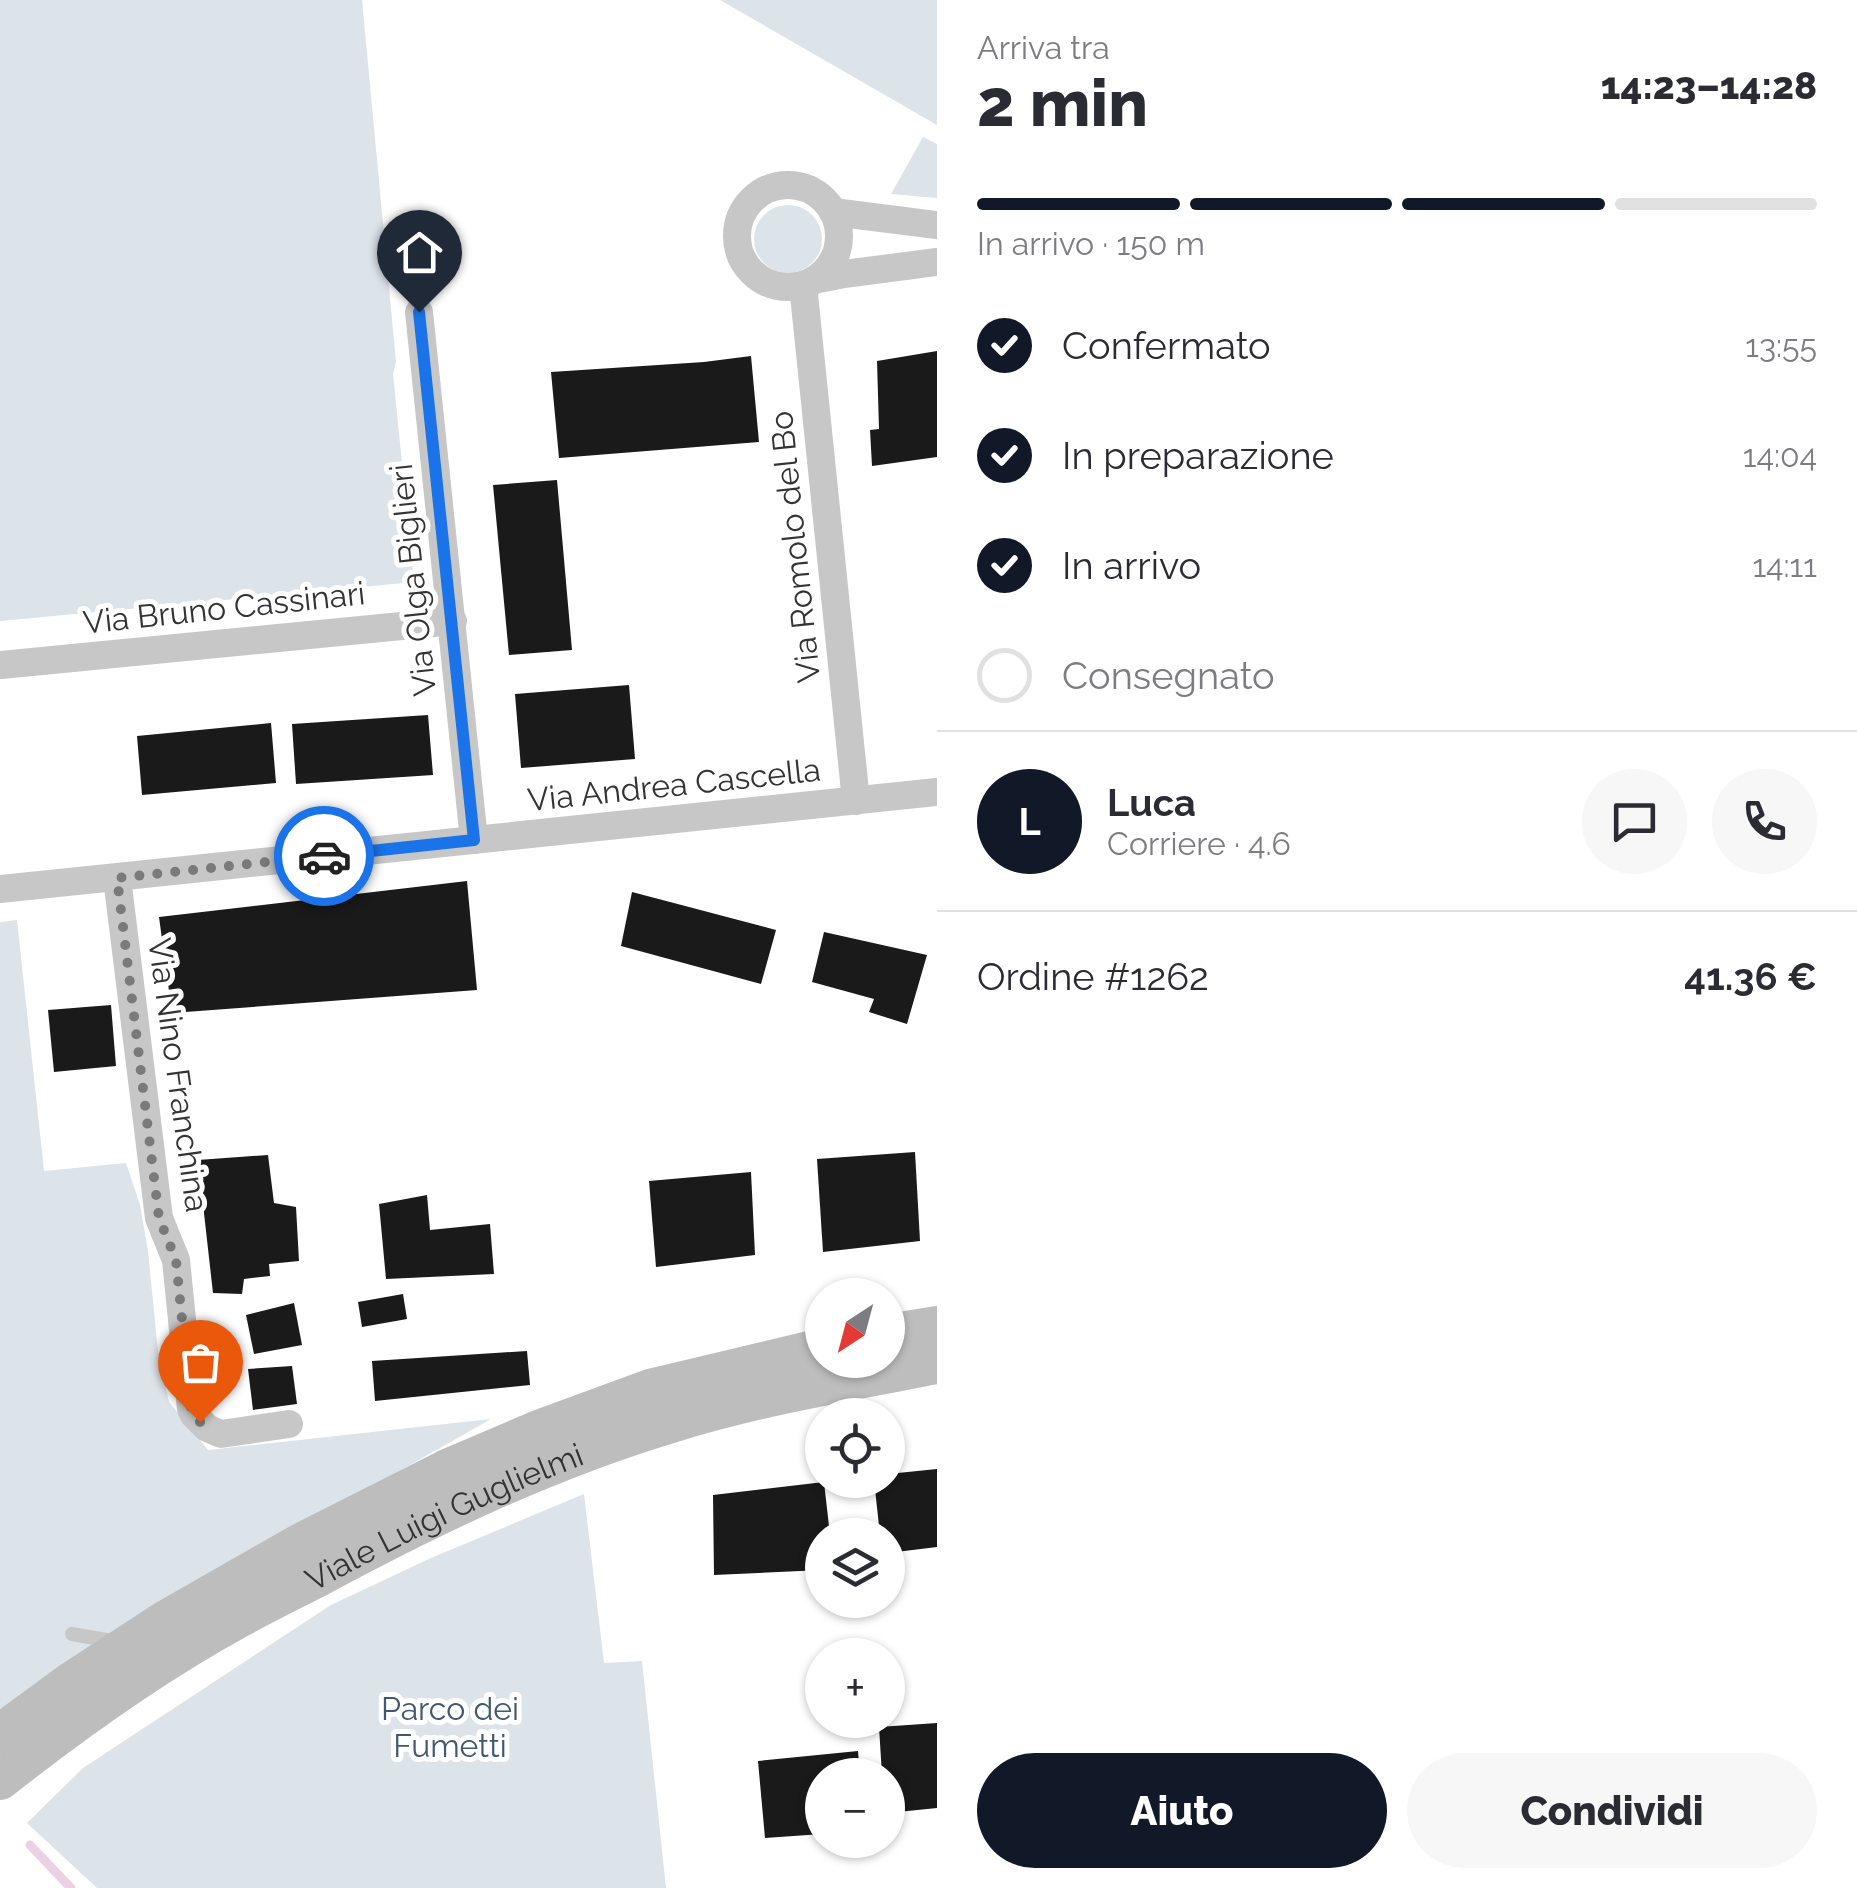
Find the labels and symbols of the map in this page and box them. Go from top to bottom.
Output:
pin [377,210,462,313]
street label: Via Romolo del Bo [762,409,827,685]
street label: Via Olga Biglieri [382,462,443,698]
street label: Via Bruno Cassinari [81,574,367,641]
street label: Via Andrea Cascella [526,751,822,818]
courier [274,806,374,906]
street label: Via Nino Franchina [141,936,216,1214]
north arrow [805,1278,905,1378]
pin [158,1320,243,1423]
street label: Viale Luigi Guglielmi [299,1436,588,1598]
park label: Parco dei Fumetti [381,1690,519,1764]

